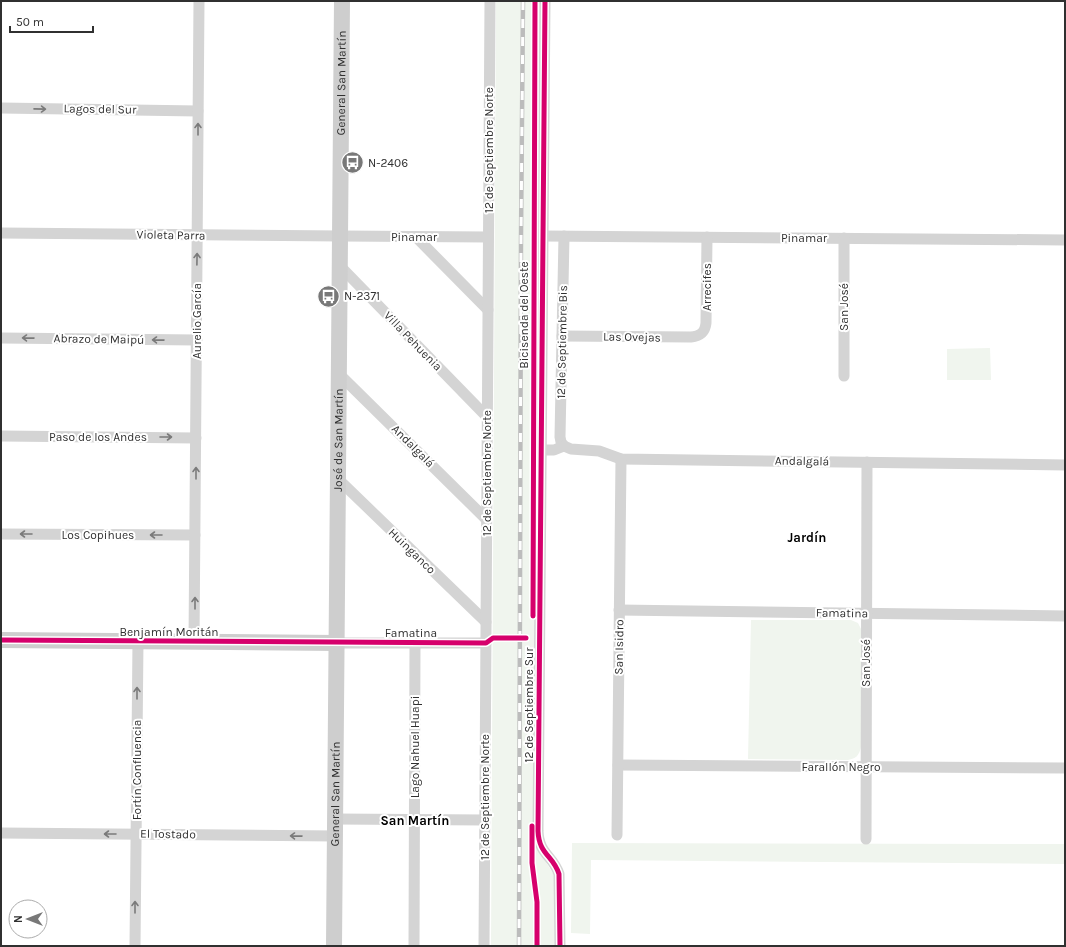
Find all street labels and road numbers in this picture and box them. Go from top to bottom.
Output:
street label: General San Martín [334,30,349,136]
street label: 12 de Septiembre Norte [482,87,496,213]
street label: Lagos del Sur [63,101,137,117]
street label: Violeta Parra [136,227,206,243]
street label: Pinamar [391,230,438,244]
street label: Pinamar [781,231,828,245]
street label: Bicisenda del Oeste [517,261,531,369]
street label: Arrecifes [700,263,714,311]
street label: Aurelio García [190,283,204,359]
street label: San José [837,283,851,331]
street label: 12 de Septiembre Bis [554,285,570,399]
street label: Villa Pehuenia [381,308,445,374]
street label: Las Ovejas [603,329,661,345]
street label: Abrazo de Maipú [53,331,145,347]
street label: José de San Martín [331,388,346,492]
street label: 12 de Septiembre Norte [480,410,494,536]
street label: Andalgalá [389,422,437,470]
street label: Paso de los Andes [49,430,147,444]
street label: Andalgalá [775,454,829,468]
street label: Huinganco [386,525,438,577]
street label: Los Copihues [62,528,134,542]
street label: Famatina [816,606,868,620]
street label: San Isidro [612,619,626,675]
street label: Benjamín Moritán [119,625,219,639]
street label: Famatina [385,626,437,640]
street label: San José [859,639,873,687]
street label: 12 de Septiembre Sur [522,647,536,763]
street label: Lago Nahuel Huapi [408,696,422,798]
street label: Fortín Confluencia [130,720,144,820]
street label: 12 de Septiembre Norte [478,734,492,860]
street label: General San Martín [328,741,343,847]
street label: Farallón Negro [802,760,880,774]
street label: El Tostado [140,827,196,841]

